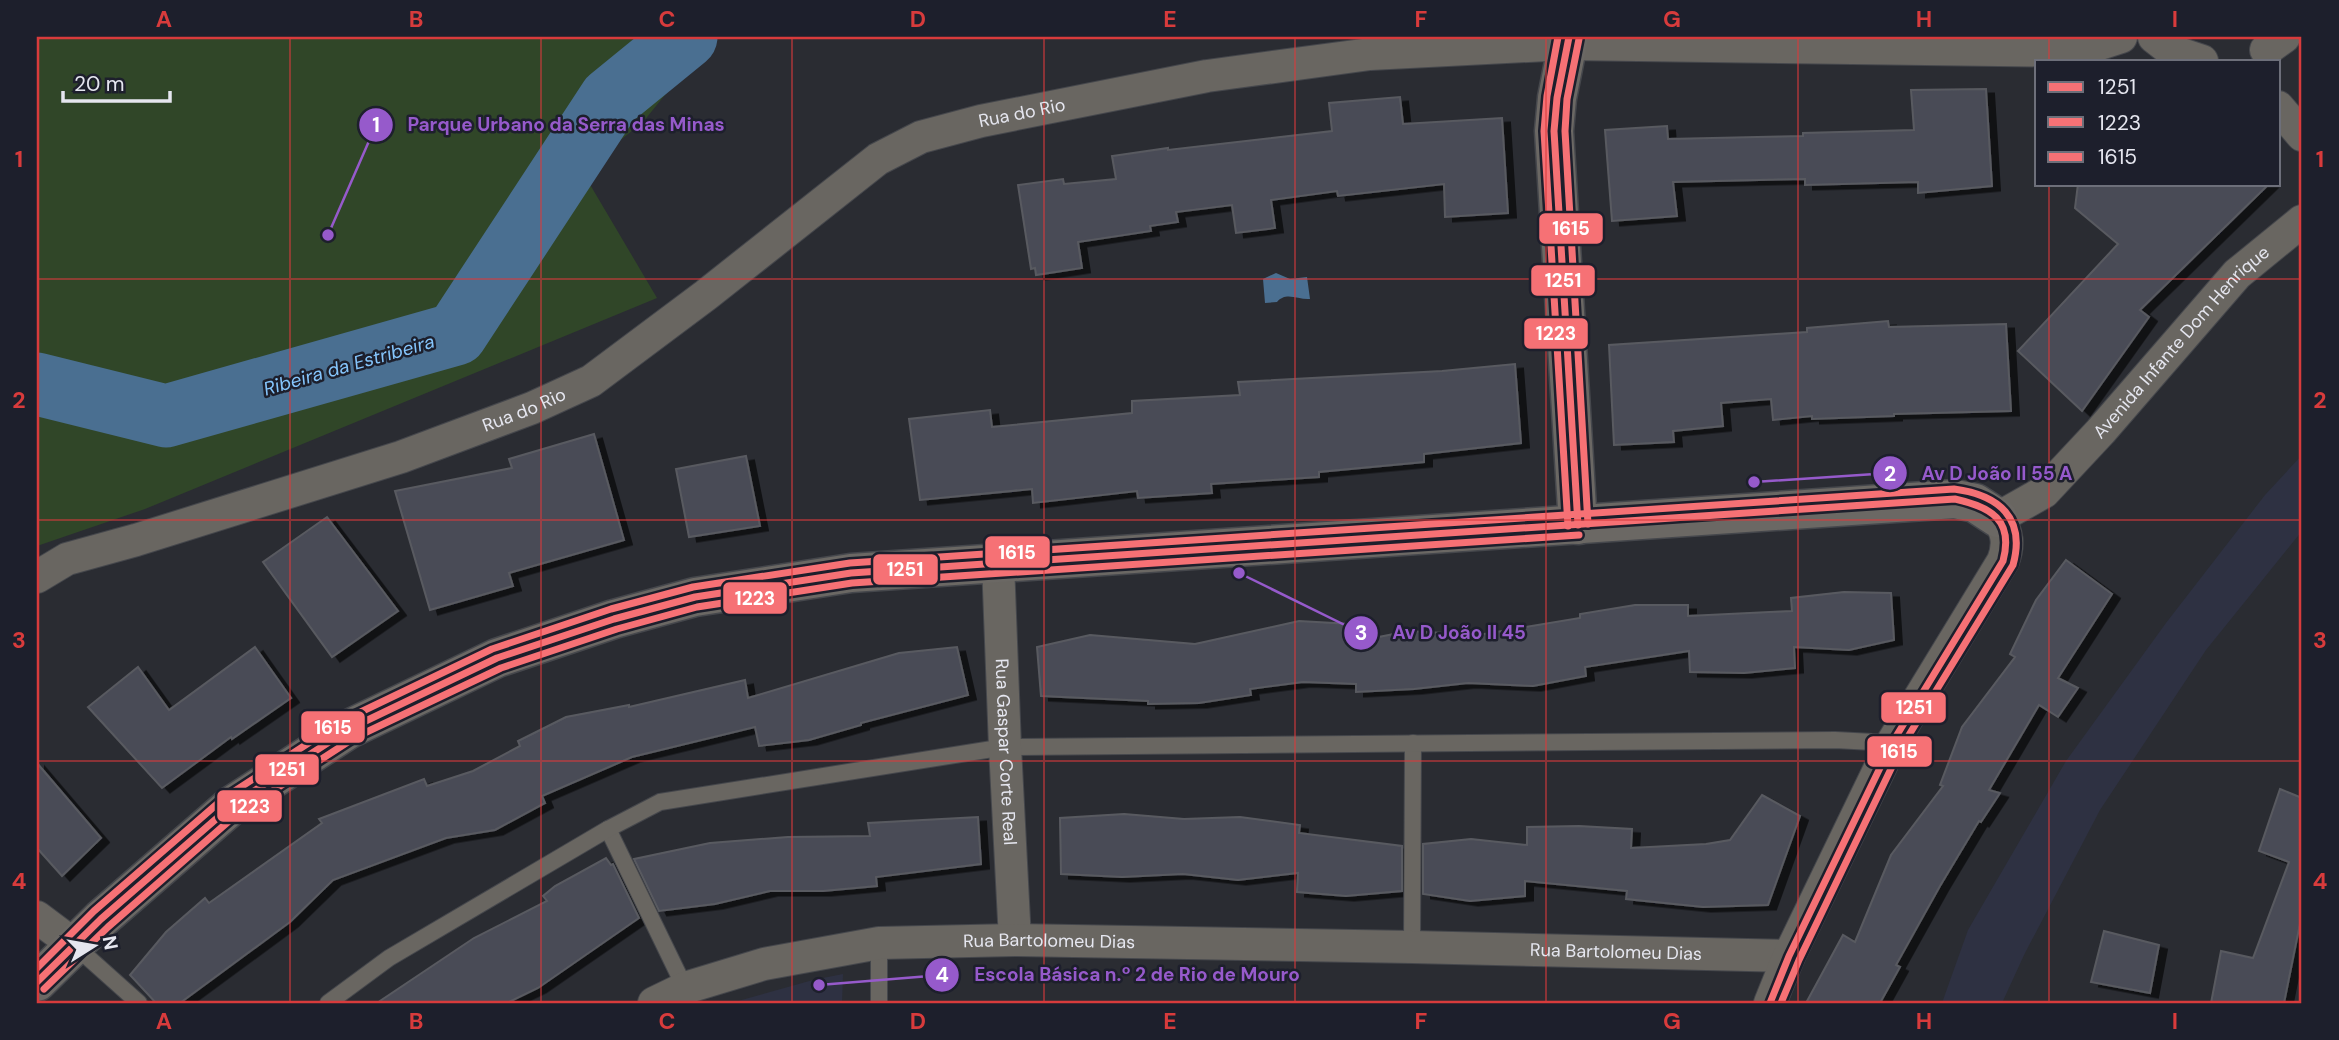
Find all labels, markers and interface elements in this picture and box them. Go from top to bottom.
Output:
text: A [156,4,172,34]
text: B [409,4,423,34]
text: C [659,4,675,34]
text: D [910,4,926,34]
text: E [1163,4,1177,34]
text: F [1415,4,1428,34]
text: G [1663,4,1681,34]
text: H [1916,4,1932,34]
text: I [2172,4,2178,34]
scale bar [63,60,170,104]
legend [2035,60,2280,186]
text: 20 m [74,70,125,98]
text: 1251 [2098,73,2136,101]
street label: Rua do Rio [976,92,1067,133]
callout: Parque Urbano da Serra das Minas [358,105,738,145]
text: 1223 [2098,109,2141,137]
text: 1 [372,111,380,139]
text: Parque Urbano da Serra das Minas [407,112,725,137]
text: 1615 [2098,143,2137,171]
text: 1 [15,144,23,174]
text: 1 [2316,144,2324,174]
line badge: 1615 [1538,212,1604,245]
text: 1615 [1552,216,1590,241]
street label: Avenida Infante Dom Henrique [2088,240,2275,444]
line badge: 1251 [1530,264,1596,297]
text: 1251 [1545,268,1581,293]
line badge: 1223 [1523,317,1589,350]
text: 1223 [1536,321,1576,346]
water label: Ribeira da Estribeira [260,329,438,401]
street label: Rua do Rio [479,382,570,438]
text: 2 [12,385,26,415]
text: 2 [2313,385,2327,415]
callout: Av D João II 55 A [1873,453,2087,493]
text: 2 [1884,460,1896,488]
text: Av D João II 55 A [1922,461,2073,486]
line badge: 1615 [984,535,1051,569]
text: 1615 [998,540,1036,565]
line badge: 1251 [872,553,939,586]
text: 1251 [887,557,923,582]
line badge: 1223 [722,581,788,615]
text: 1223 [735,586,775,611]
callout: Av D João II 45 [1343,613,1540,653]
text: 3 [1355,619,1367,647]
text: Av D João II 45 [1392,620,1526,645]
text: 3 [12,625,26,655]
text: 3 [2313,625,2327,655]
street label: Rua Gaspar Corte Real [990,658,1022,846]
line badge: 1251 [1880,691,1947,724]
text: 1251 [1896,695,1932,720]
line badge: 1615 [300,710,366,744]
text: 1615 [314,715,352,740]
line badge: 1615 [1866,735,1933,768]
text: 1615 [1880,739,1918,764]
line badge: 1251 [254,753,320,786]
text: 1251 [269,757,305,782]
line badge: 1223 [216,789,283,823]
text: 1223 [230,794,270,819]
text: 4 [12,866,27,896]
text: 4 [2313,866,2328,896]
north arrow [60,911,130,981]
street label: Rua Bartolomeu Dias [963,928,1135,954]
text: N [97,934,124,952]
street label: Rua Bartolomeu Dias [1530,938,1702,966]
callout: Escola Básica n.º 2 de Rio de Mouro [925,955,1313,995]
text: 4 [935,961,949,989]
text: Escola Básica n.º 2 de Rio de Mouro [974,962,1300,987]
text: A [156,1006,172,1036]
text: B [409,1006,423,1036]
text: C [659,1006,675,1036]
text: D [910,1006,926,1036]
text: E [1163,1006,1177,1036]
text: F [1415,1006,1428,1036]
text: G [1663,1006,1681,1036]
text: H [1916,1006,1932,1036]
text: I [2172,1006,2178,1036]

